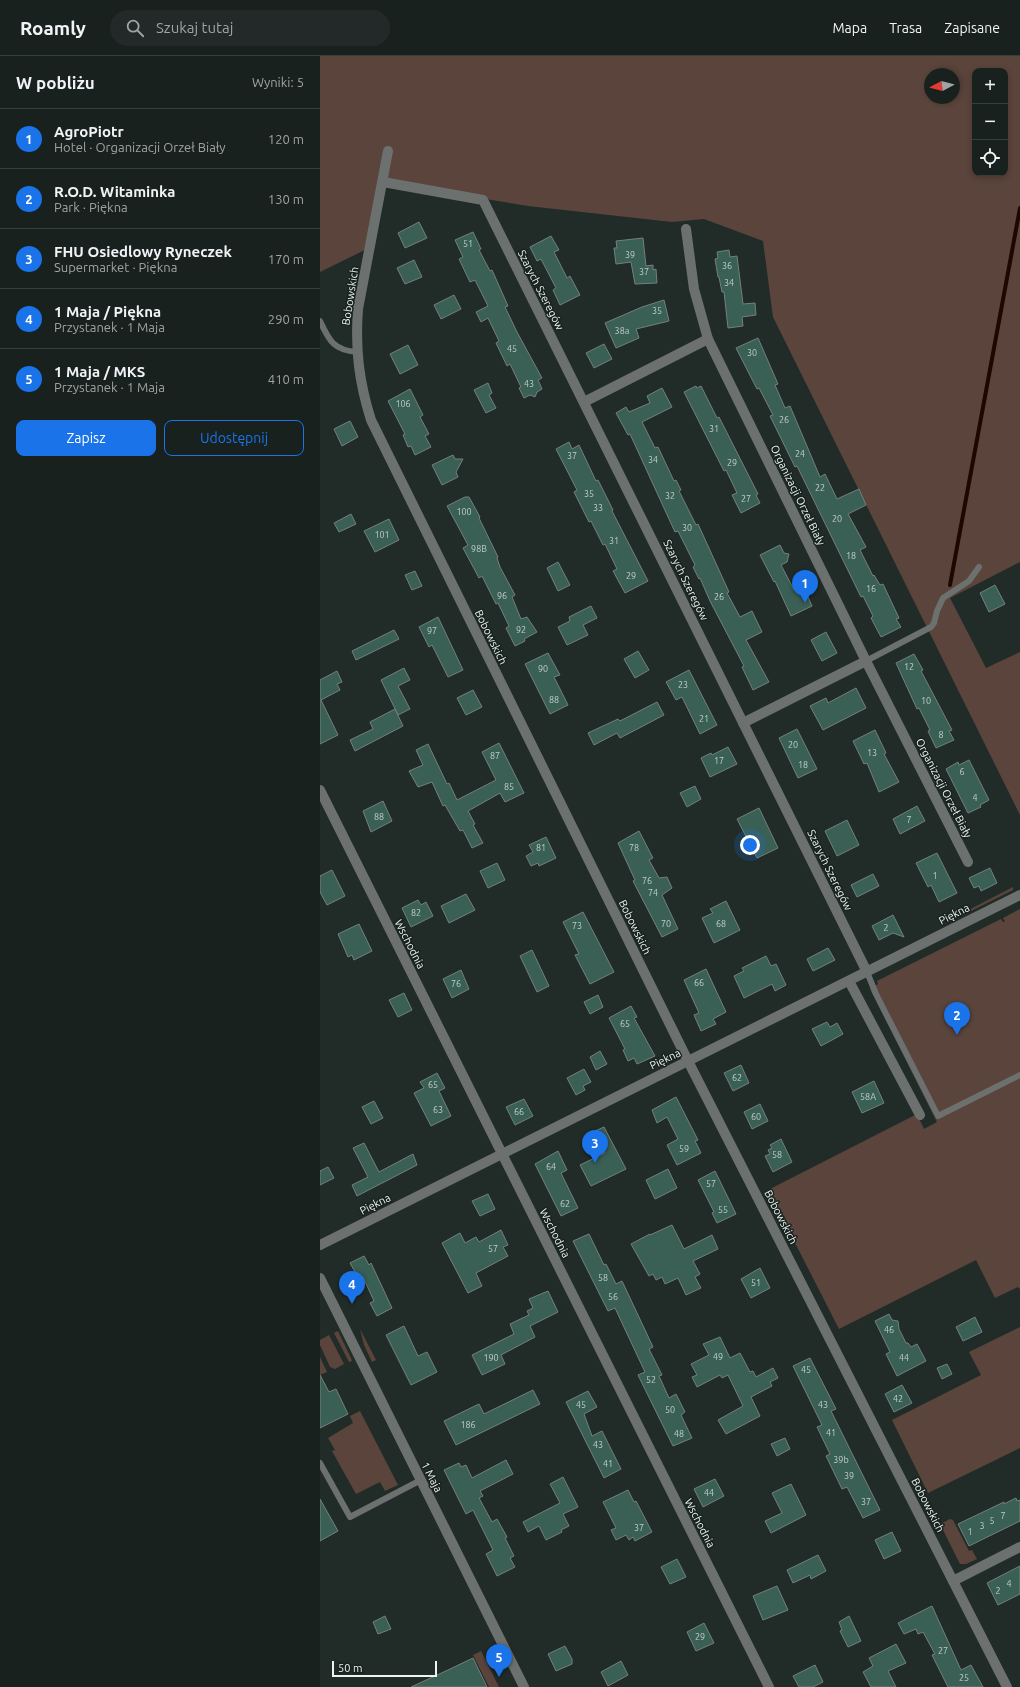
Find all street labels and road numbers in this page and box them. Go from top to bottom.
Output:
street label: Szarych Szeregów [516,248,567,333]
street label: Bobowskich [339,266,361,326]
street label: Organizacji Orzeł Biały [768,443,828,548]
street label: Szarych Szeregów [661,538,711,623]
street label: Bobowskich [473,608,509,666]
street label: Organizacji Orzeł Biały [914,736,975,840]
street label: Szarych Szeregów [805,828,855,913]
street label: Bobowskich [617,898,653,956]
street label: Piękna [937,901,971,927]
street label: Wschodnia [392,917,428,971]
street label: Piękna [648,1046,682,1072]
street label: Bobowskich [762,1188,800,1246]
street label: Piękna [358,1191,392,1217]
street label: Wschodnia [537,1206,573,1260]
street label: 1 Maja [419,1460,445,1494]
street label: Bobowskich [909,1476,947,1534]
street label: Wschodnia [682,1496,718,1550]

